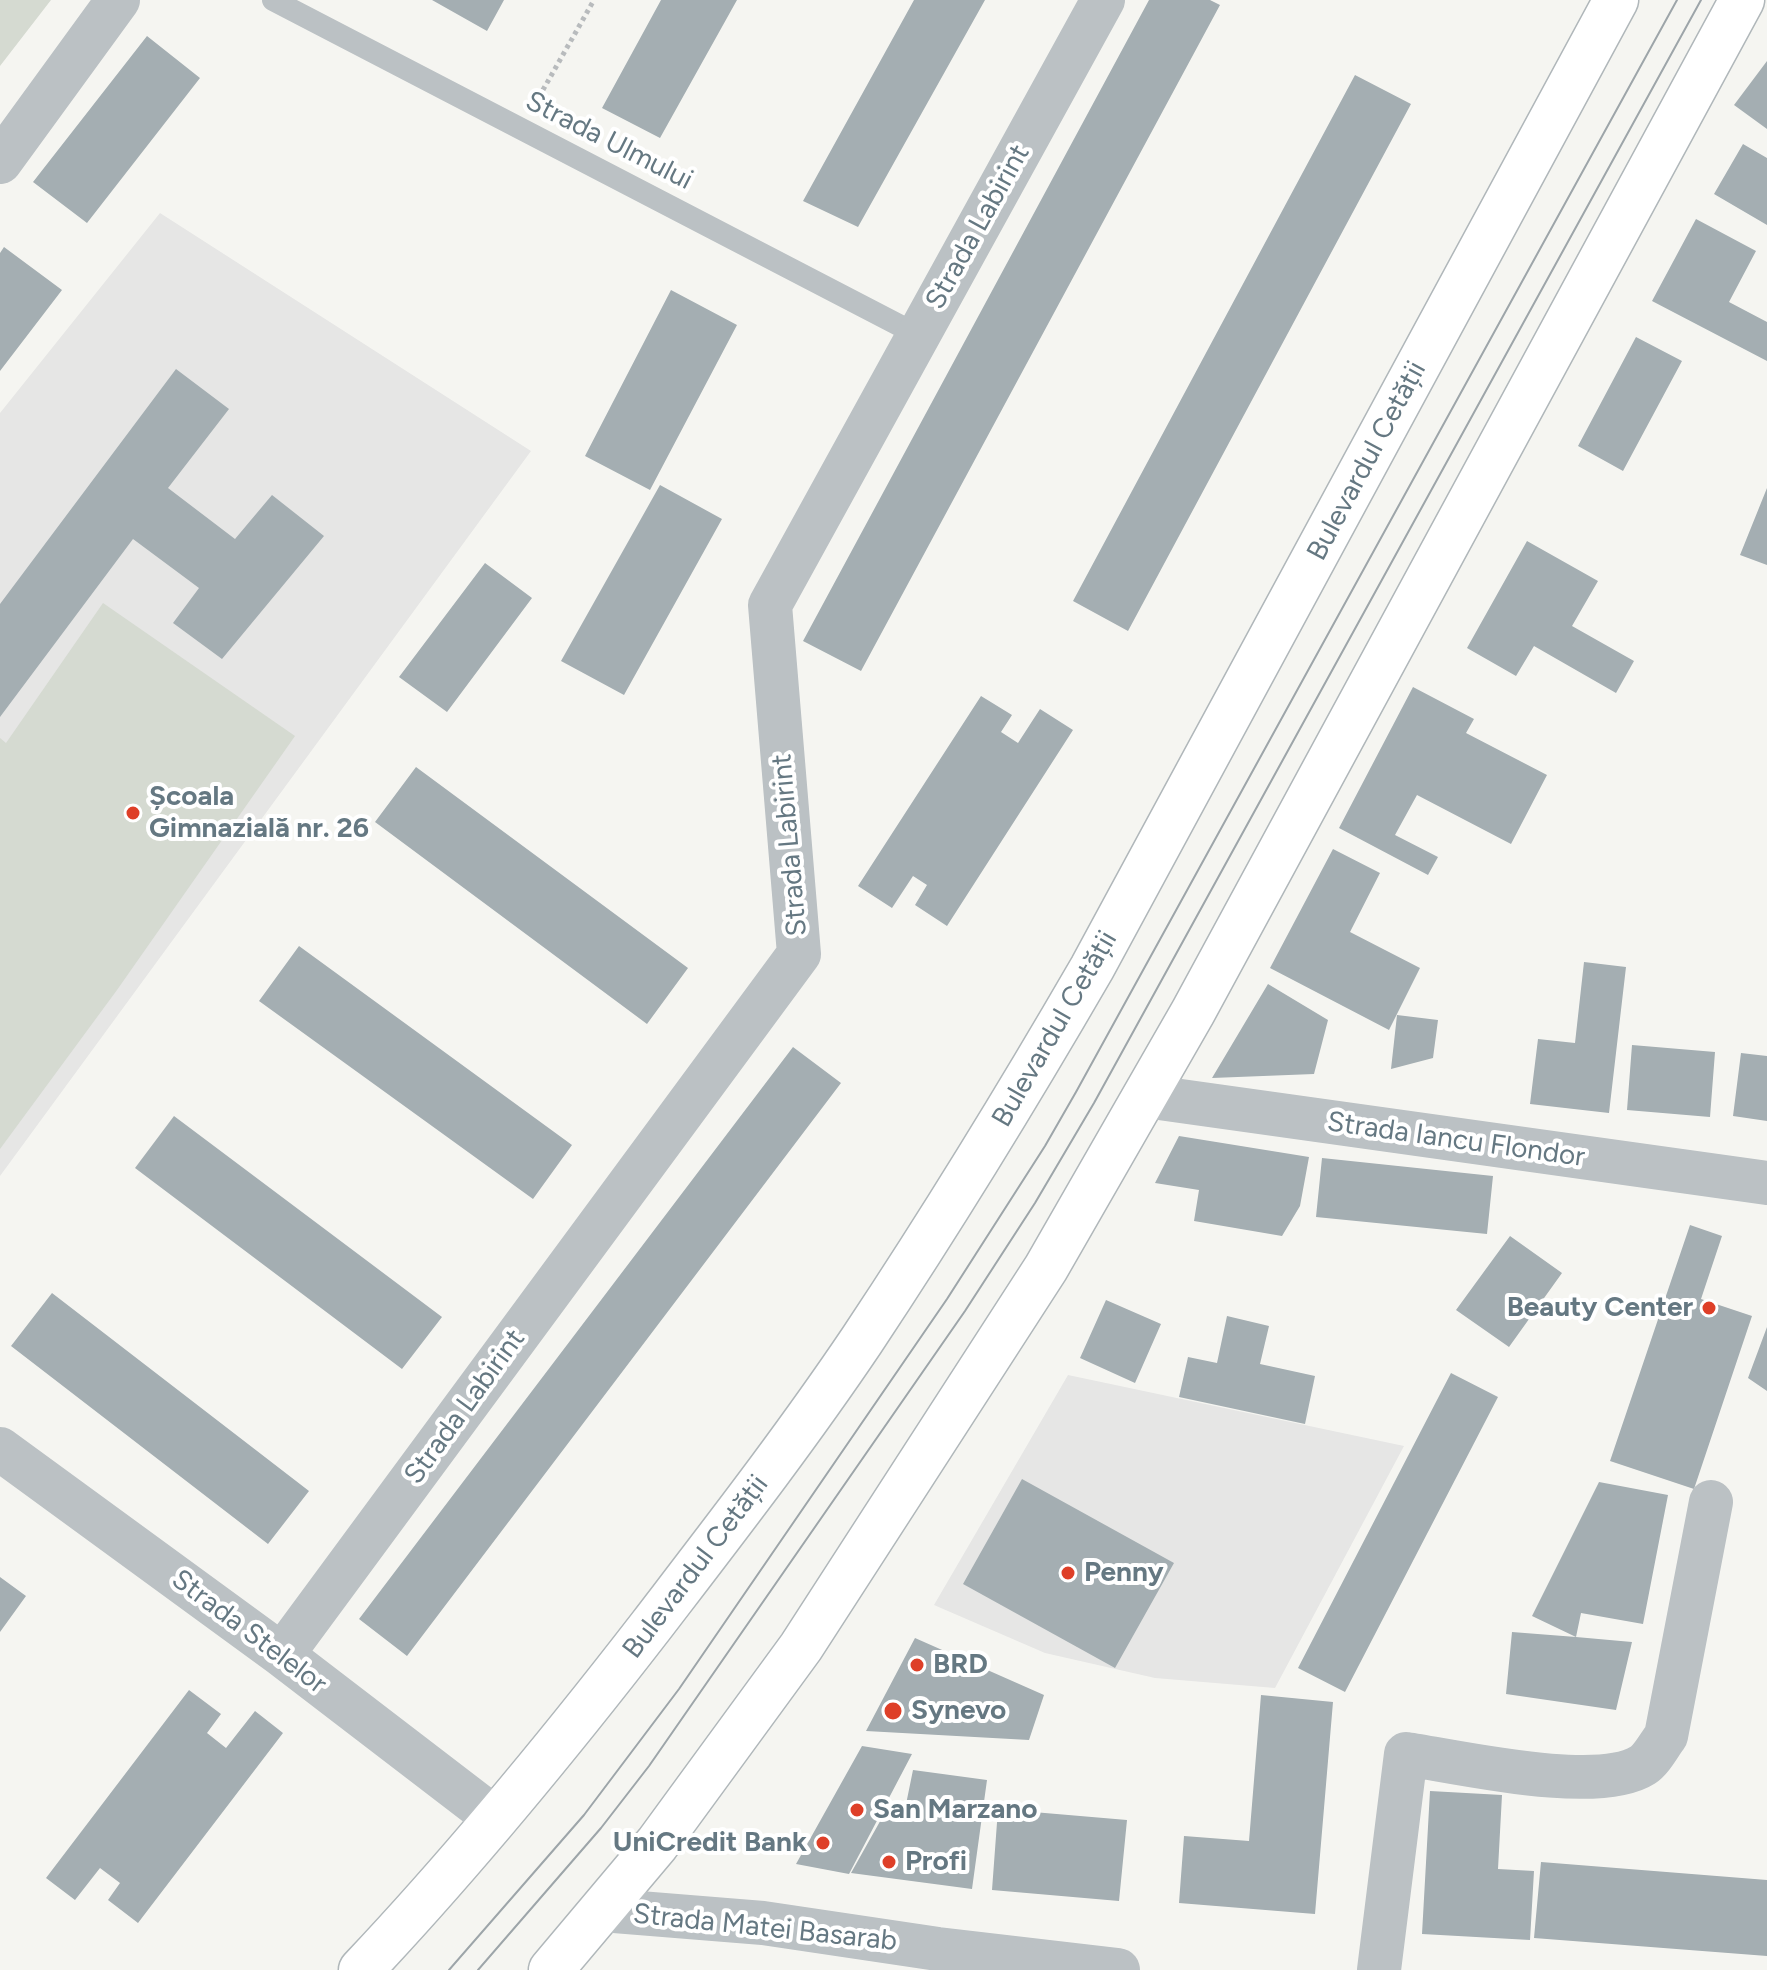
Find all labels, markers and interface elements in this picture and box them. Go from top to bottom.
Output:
street label: Strada Ulmului [520,85,698,197]
street label: Strada Labirint [919,139,1037,315]
street label: Bulevardul Cetății [1300,356,1434,566]
street label: Strada Labirint [765,752,815,938]
place label: Școala Gimnazială nr. 26 [149,780,369,846]
marker: Școala Gimnazială nr. 26 [124,804,142,822]
street label: Bulevardul Cetății [985,925,1125,1133]
street label: Strada Iancu Flondor [1325,1105,1587,1175]
place label: Beauty Center [1507,1291,1693,1325]
marker: Beauty Center [1700,1299,1718,1317]
street label: Strada Labirint [398,1323,532,1491]
street label: Bulevardul Cetății [616,1469,776,1665]
place label: Penny [1084,1556,1164,1590]
street label: Strada Stelelor [165,1563,333,1701]
marker: Penny [1059,1564,1077,1582]
place label: BRD [933,1648,988,1682]
marker: BRD [908,1656,926,1674]
place label: Synevo [911,1694,1006,1728]
marker: Synevo [882,1700,904,1722]
place label: San Marzano [873,1793,1037,1827]
marker: San Marzano [848,1801,866,1819]
place label: UniCredit Bank [613,1826,807,1860]
marker: UniCredit Bank [814,1834,832,1852]
place label: Profi [905,1845,967,1879]
marker: Profi [880,1853,898,1871]
street label: Strada Matei Basarab [631,1897,899,1959]

